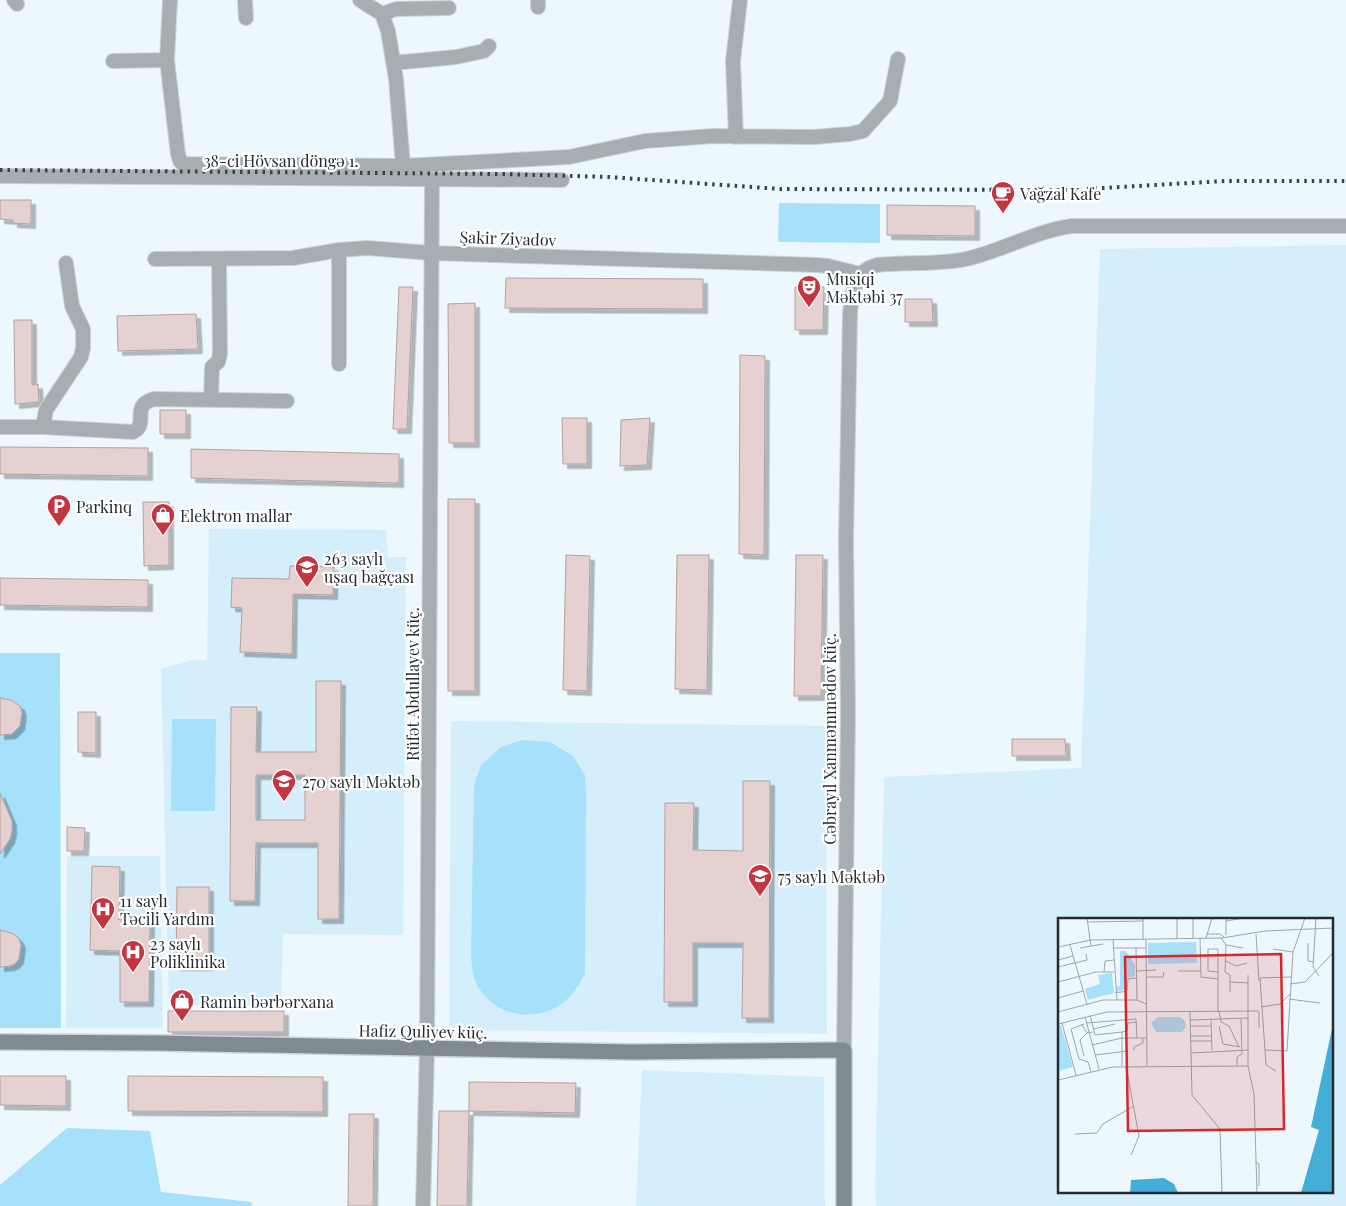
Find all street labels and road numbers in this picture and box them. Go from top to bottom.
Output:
street label: 38-ci Hövsan döngə 1. [203,150,359,171]
street label: Şakir Ziyadov [459,226,557,250]
street label: Rüfət Abdullayev küç. [402,607,423,761]
street label: Cəbrayıl Xanməmmədov küç. [819,633,840,845]
street label: Hafiz Quliyev küç. [358,1019,488,1043]

